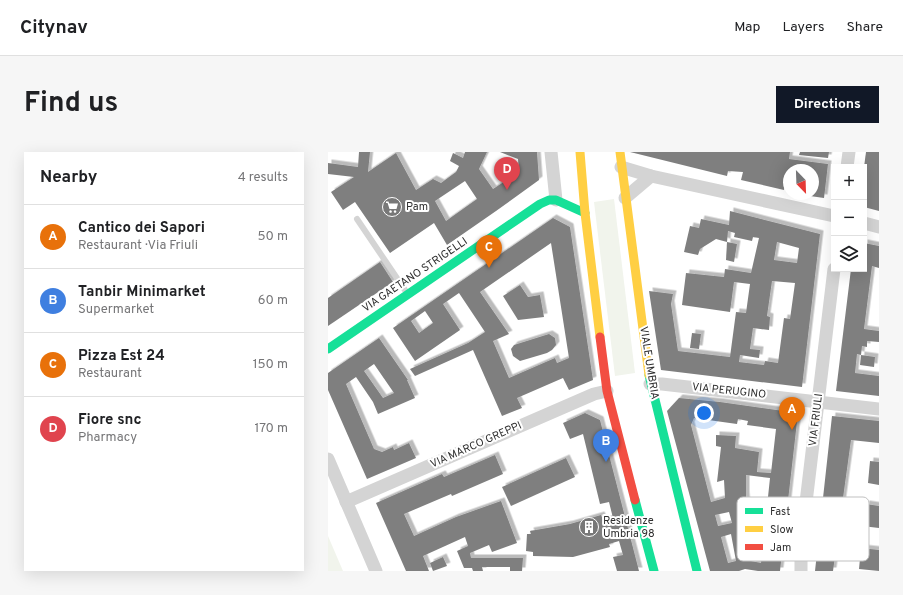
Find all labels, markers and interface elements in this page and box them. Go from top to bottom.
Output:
text: Citynav [20,16,88,40]
text: Map [734,19,760,36]
text: Layers [782,19,824,36]
text: Share [846,19,883,36]
text: Find us [24,86,118,122]
button: Directions [776,86,879,123]
pin: D [494,157,520,190]
north arrow [783,164,819,200]
map controls [831,164,867,272]
button: + [831,164,867,200]
text: Nearby [40,167,97,189]
text: 4 results [238,170,288,186]
supermarket icon: Pam [381,196,403,218]
place label: Pam [406,200,428,214]
button: − [831,200,867,236]
text: Cantico dei Sapori [78,219,205,238]
text: A [48,229,58,245]
text: 50 m [258,229,288,245]
street label: VIA GAETANO STRIGELLI [360,234,470,316]
pin: C [476,235,502,268]
button: layers [831,236,867,272]
text: Restaurant · Via Friuli [78,238,198,254]
text: Tanbir Minimarket [78,283,206,302]
text: B [49,293,57,309]
text: 60 m [258,293,288,309]
text: Supermarket [78,302,154,318]
street label: VIALE UMBRIA [636,325,662,401]
text: Pizza Est 24 [78,347,165,366]
text: C [49,357,57,373]
text: 150 m [253,357,288,373]
text: Restaurant [78,366,142,382]
street label: VIA PERUGINO [691,380,767,402]
street label: VIA FRIULI [806,393,826,447]
pin: A [779,397,805,430]
your location [694,403,714,423]
text: Fiore snc [78,411,142,430]
street label: VIA MARCO GREPPI [428,419,524,471]
text: D [48,421,58,437]
text: 170 m [254,421,288,437]
pin: B [593,429,619,462]
text: Pharmacy [78,430,137,446]
legend [737,497,869,561]
text: Fast [770,505,790,519]
place label: Residenze Umbria 98 [603,514,655,541]
building icon: Residenze Umbria 98 [578,516,600,538]
text: Slow [770,523,793,537]
text: Jam [770,541,791,555]

